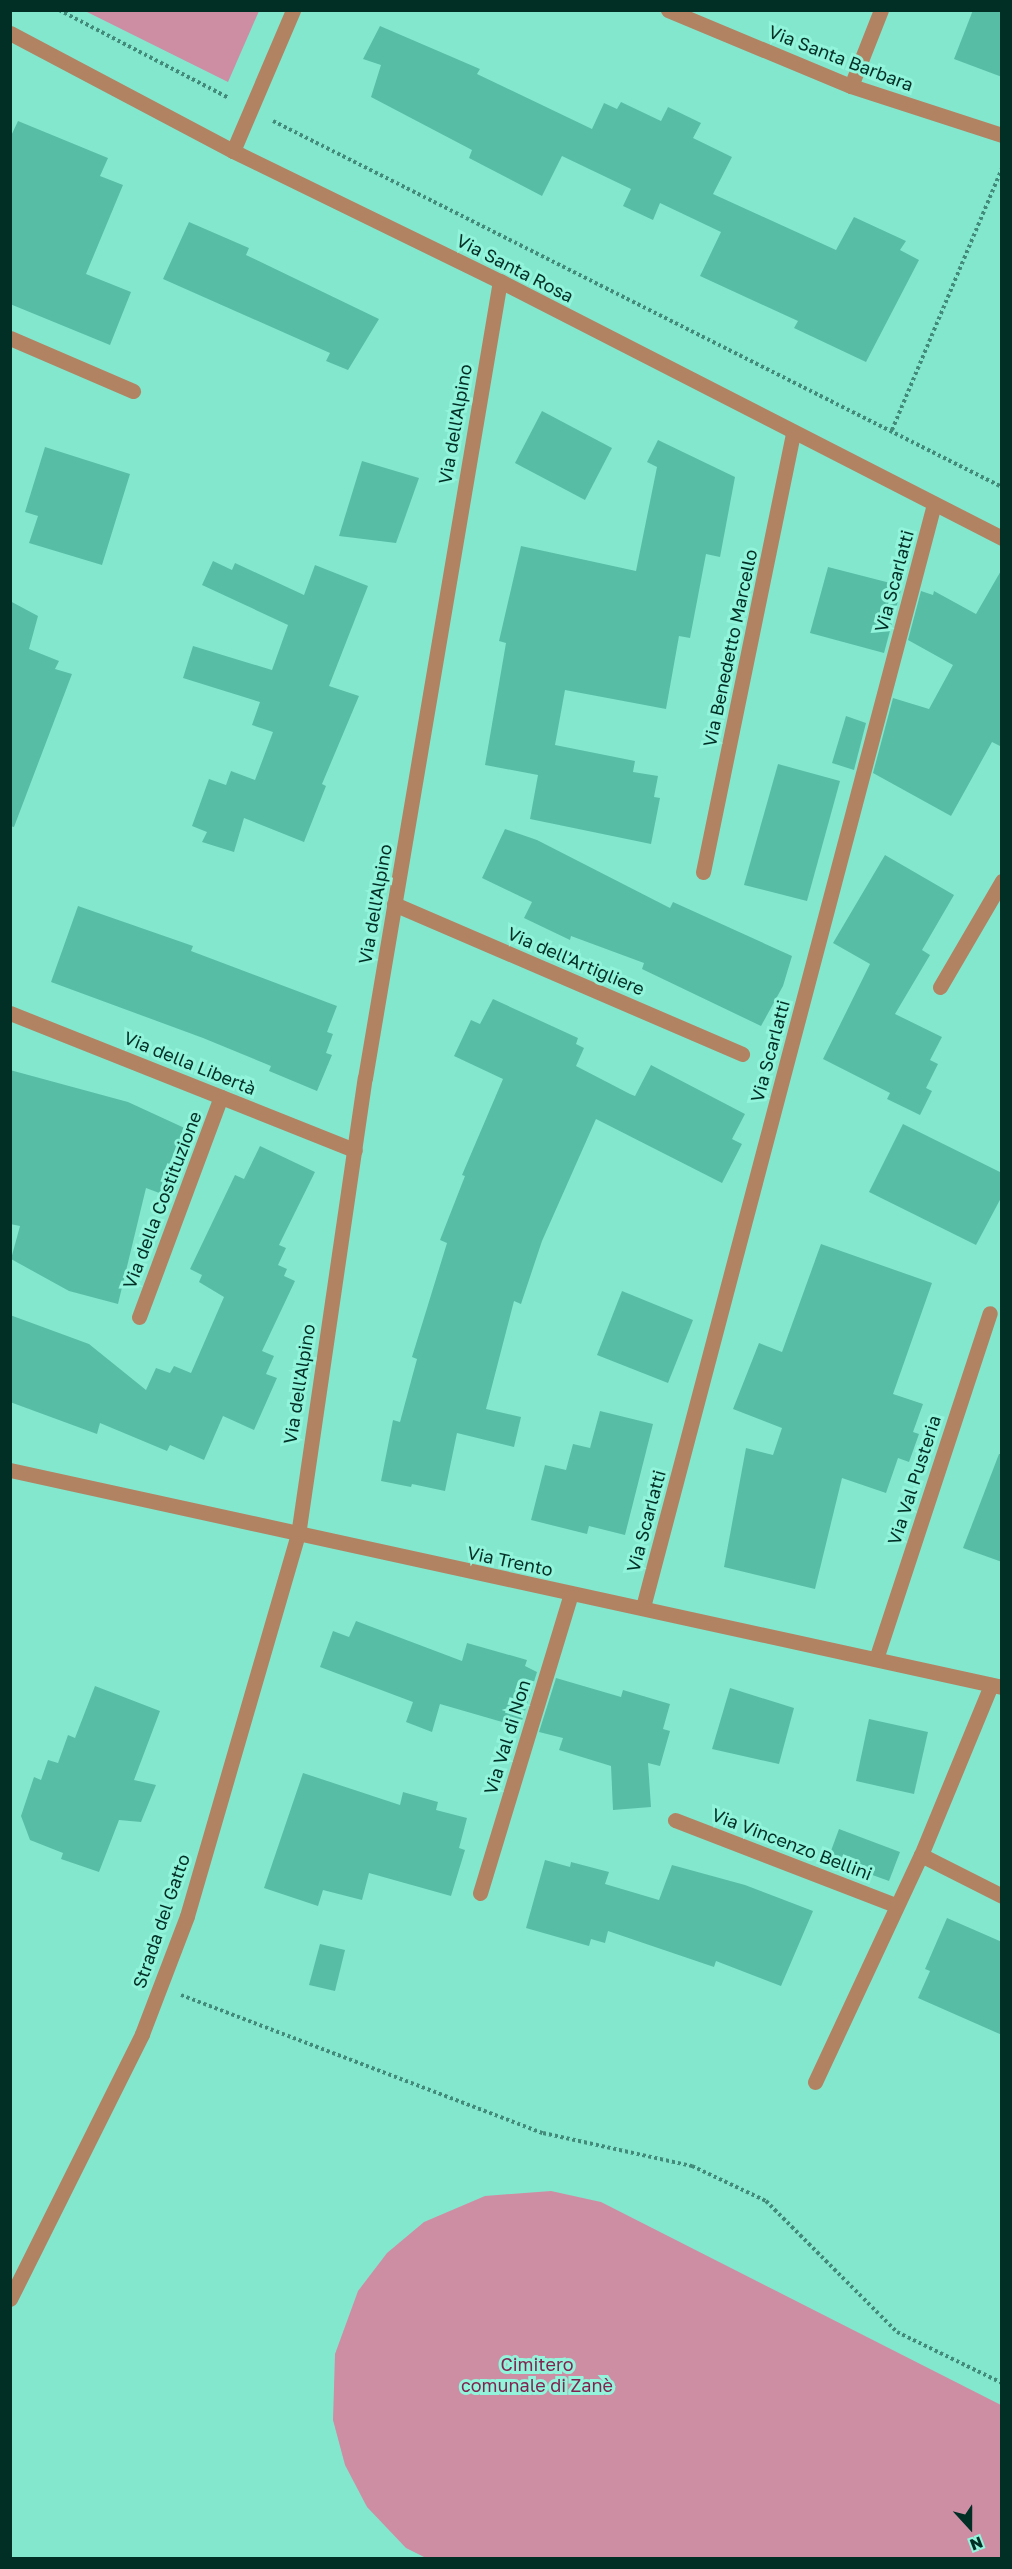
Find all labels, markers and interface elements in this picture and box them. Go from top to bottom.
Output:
street label: Via Santa Barbara [765,20,917,96]
street label: Via Santa Rosa [453,229,577,307]
street label: Via dell'Alpino [434,362,476,486]
street label: Via Scarlatti [870,528,918,634]
street label: Via Benedetto Marcello [698,547,762,749]
street label: Via dell'Alpino [354,842,396,966]
street label: Via dell'Artigliere [504,922,648,1000]
street label: Via Scarlatti [746,998,794,1104]
street label: Via della Libertà [121,1027,259,1099]
street label: Via della Costituzione [118,1108,206,1292]
street label: Via dell'Alpino [279,1322,319,1446]
street label: Via Val Pusteria [883,1413,945,1547]
street label: Via Scarlatti [622,1468,670,1574]
street label: Via Trento [465,1541,555,1581]
street label: Via Val di Non [479,1677,535,1797]
street label: Via Vincenzo Bellini [709,1803,875,1885]
street label: Strada del Gatto [128,1851,194,1991]
park label: Cimitero comunale di Zanè [461,2354,613,2396]
north arrow [940,2497,1000,2557]
text: N [967,2532,986,2555]

